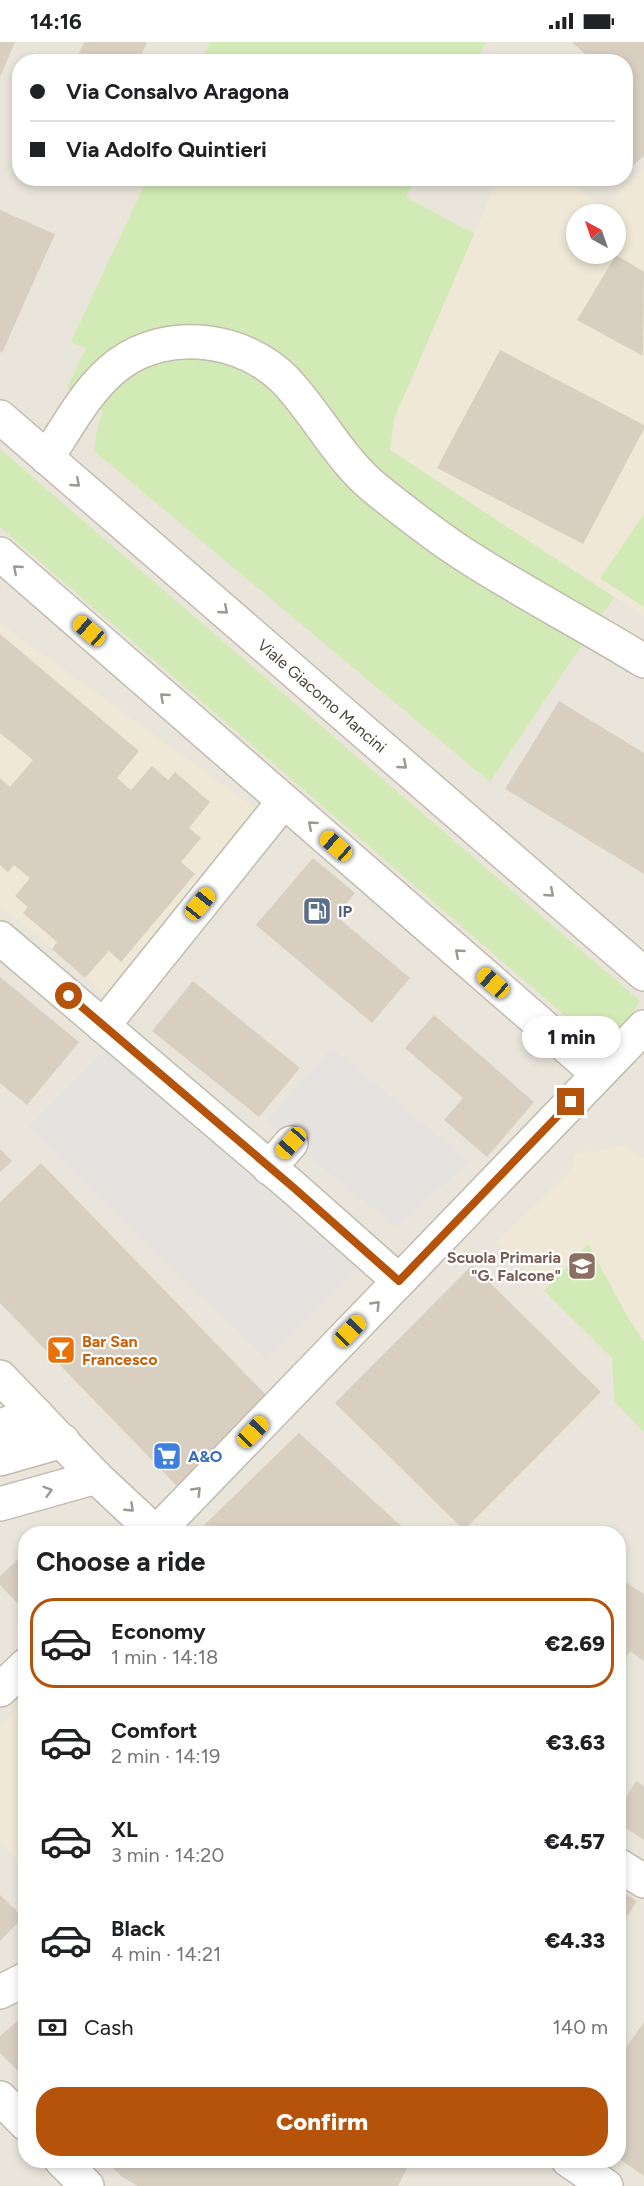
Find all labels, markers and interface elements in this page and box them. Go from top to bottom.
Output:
text: 14:16 [30,8,82,35]
text: Via Consalvo Aragona [66,78,289,105]
text: Via Adolfo Quintieri [66,136,267,163]
north arrow [566,204,626,264]
map controls [566,204,626,264]
one-way arrow [69,476,80,487]
one-way arrow [13,565,24,576]
one-way arrow [217,603,227,614]
car [70,612,108,650]
street label: Viale Giacomo Mancini [254,635,390,756]
one-way arrow [161,693,171,704]
one-way arrow [396,758,407,769]
one-way arrow [308,821,319,832]
car [317,827,355,865]
car [182,884,218,924]
one-way arrow [543,886,554,897]
fuel station icon: IP [301,895,333,927]
place label: IP [338,902,353,921]
one-way arrow [455,949,466,960]
car [474,964,512,1002]
route start [55,982,82,1009]
callout: 1 min [522,1015,620,1057]
text: 1 min [548,1025,595,1049]
route end [557,1088,584,1115]
car [272,1124,310,1162]
place label: Scuola Primaria "G. Falcone" [447,1248,561,1285]
school or university icon: Scuola Primaria "G. Falcone" [566,1250,598,1282]
one-way arrow [368,1302,379,1313]
car [331,1312,369,1350]
place label: Bar San Francesco [82,1332,157,1369]
bar icon: Bar San Francesco [45,1334,77,1366]
car [234,1413,272,1451]
supermarket icon: A&O [151,1440,183,1472]
place label: A&O [188,1447,223,1466]
one-way arrow [43,1485,53,1498]
one-way arrow [189,1487,200,1498]
one-way arrow [122,1501,133,1512]
text: Choose a ride [36,1545,205,1578]
icon: car [39,1616,93,1670]
text: Economy [111,1618,206,1645]
text: €2.69 [545,1630,605,1657]
text: 1 min · 14:18 [111,1645,218,1669]
icon: car [39,1715,93,1769]
text: Comfort [111,1717,197,1744]
text: €3.63 [546,1729,605,1756]
text: 2 min · 14:19 [111,1744,220,1768]
icon: car [39,1814,93,1868]
text: XL [111,1816,138,1843]
text: €4.57 [544,1828,605,1855]
text: 3 min · 14:20 [111,1843,224,1867]
icon: car [39,1913,93,1967]
text: Black [111,1915,165,1942]
text: €4.33 [545,1927,605,1954]
text: 4 min · 14:21 [111,1942,221,1966]
icon: cash [36,2011,69,2044]
text: Cash [84,2014,134,2041]
text: 140 m [553,2015,608,2039]
button: Confirm [36,2087,608,2156]

